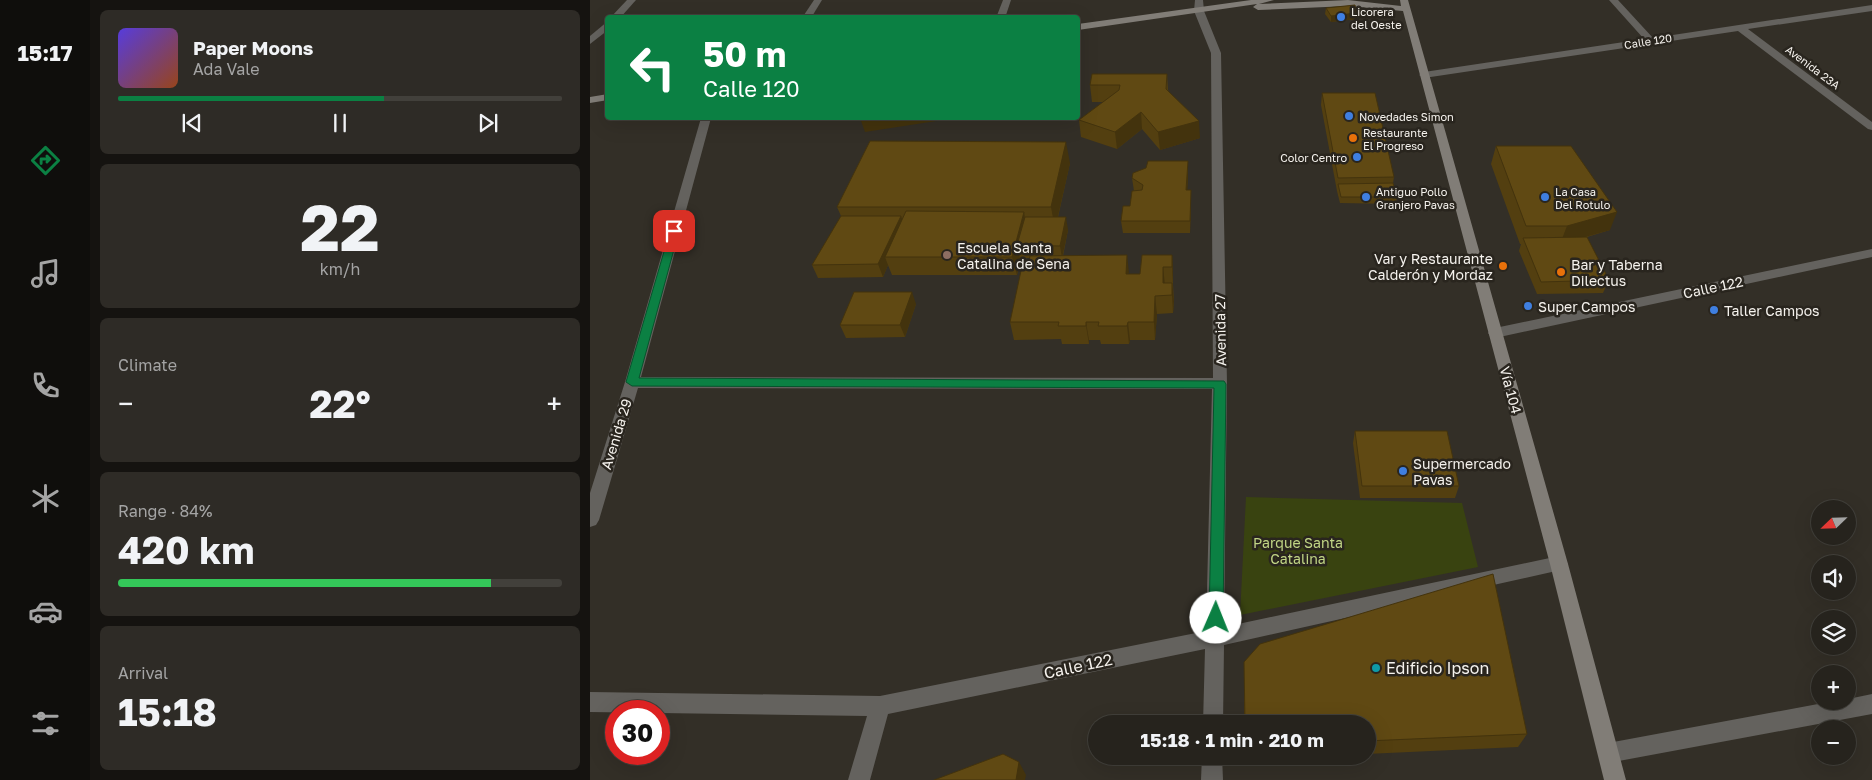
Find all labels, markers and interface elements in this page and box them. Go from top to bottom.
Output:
place label: Licorera del Oeste [1351,5,1402,31]
marker: Licorera del Oeste [1335,11,1347,23]
street label: Calle 120 [1623,31,1673,51]
text: 50 m [703,33,786,75]
icon: left [620,35,685,100]
text: Paper Moons [193,36,313,59]
text: 15:17 [17,39,73,66]
street label: Avenida 23A [1783,42,1843,92]
text: Ada Vale [193,59,259,79]
text: Calle 120 [703,75,800,102]
icon: previous [178,109,206,137]
icon: pause [326,109,354,137]
icon: next [474,109,502,137]
marker: Novedades Simon [1343,110,1355,122]
place label: Novedades Simon [1359,110,1454,123]
place label: Restaurante El Progreso [1363,126,1428,152]
marker: Restaurante El Progreso [1347,132,1359,144]
icon: directions [28,143,63,178]
place label: Color Centro [1280,151,1347,164]
marker: Color Centro [1351,151,1363,163]
place label: Antiguo Pollo Granjero Pavas [1376,185,1455,211]
place label: La Casa Del Rotulo [1555,185,1611,211]
text: 22 [300,187,380,265]
marker: Antiguo Pollo Granjero Pavas [1360,191,1372,203]
marker: La Casa Del Rotulo [1539,191,1551,203]
pin [653,210,695,252]
icon: arrive [660,217,688,245]
place label: Escuela Santa Catalina de Sena [957,239,1070,272]
marker: Escuela Santa Catalina de Sena [941,249,953,261]
place label: Var y Restaurante Calderón y Mordaz [1368,250,1493,283]
icon: music [28,256,63,291]
place label: Bar y Taberna Dilectus [1571,256,1663,289]
text: km/h [320,259,360,279]
marker: Var y Restaurante Calderón y Mordaz [1497,260,1509,272]
marker: Bar y Taberna Dilectus [1555,266,1567,278]
street label: Calle 122 [1681,272,1745,302]
street label: Avenida 27 [1211,294,1229,366]
place label: Super Campos [1538,298,1635,315]
marker: Super Campos [1522,300,1534,312]
place label: Taller Campos [1724,302,1819,319]
marker: Taller Campos [1708,304,1720,316]
text: Climate [118,355,177,375]
street label: Vía 104 [1497,364,1525,416]
icon: phone [28,368,63,403]
text: 22° [309,381,371,426]
text: − [118,387,133,420]
text: + [547,387,562,420]
street label: Avenida 29 [597,397,635,471]
place label: Supermercado Pavas [1413,455,1511,488]
marker: Supermercado Pavas [1397,465,1409,477]
icon: climate [28,481,63,516]
north arrow [1811,500,1856,545]
map controls [1811,500,1856,765]
text: Range · 84% [118,501,212,521]
text: 420 km [118,527,254,572]
park label: Parque Santa Catalina [1253,534,1343,567]
button: sound [1811,555,1856,600]
position arrow [1189,591,1241,643]
icon: car [28,594,63,629]
button: layers [1811,610,1856,655]
street label: Calle 122 [1042,649,1114,683]
place label: Edificio Ipson [1386,658,1489,678]
marker: Edificio Ipson [1370,662,1382,674]
text: Arrival [118,663,168,683]
button: + [1811,665,1856,710]
text: 15:18 [118,689,217,734]
speed limit sign: 30 [605,700,670,765]
icon: filters [28,706,63,741]
button: − [1811,720,1856,765]
text: 15:18 · 1 min · 210 m [1140,728,1324,751]

